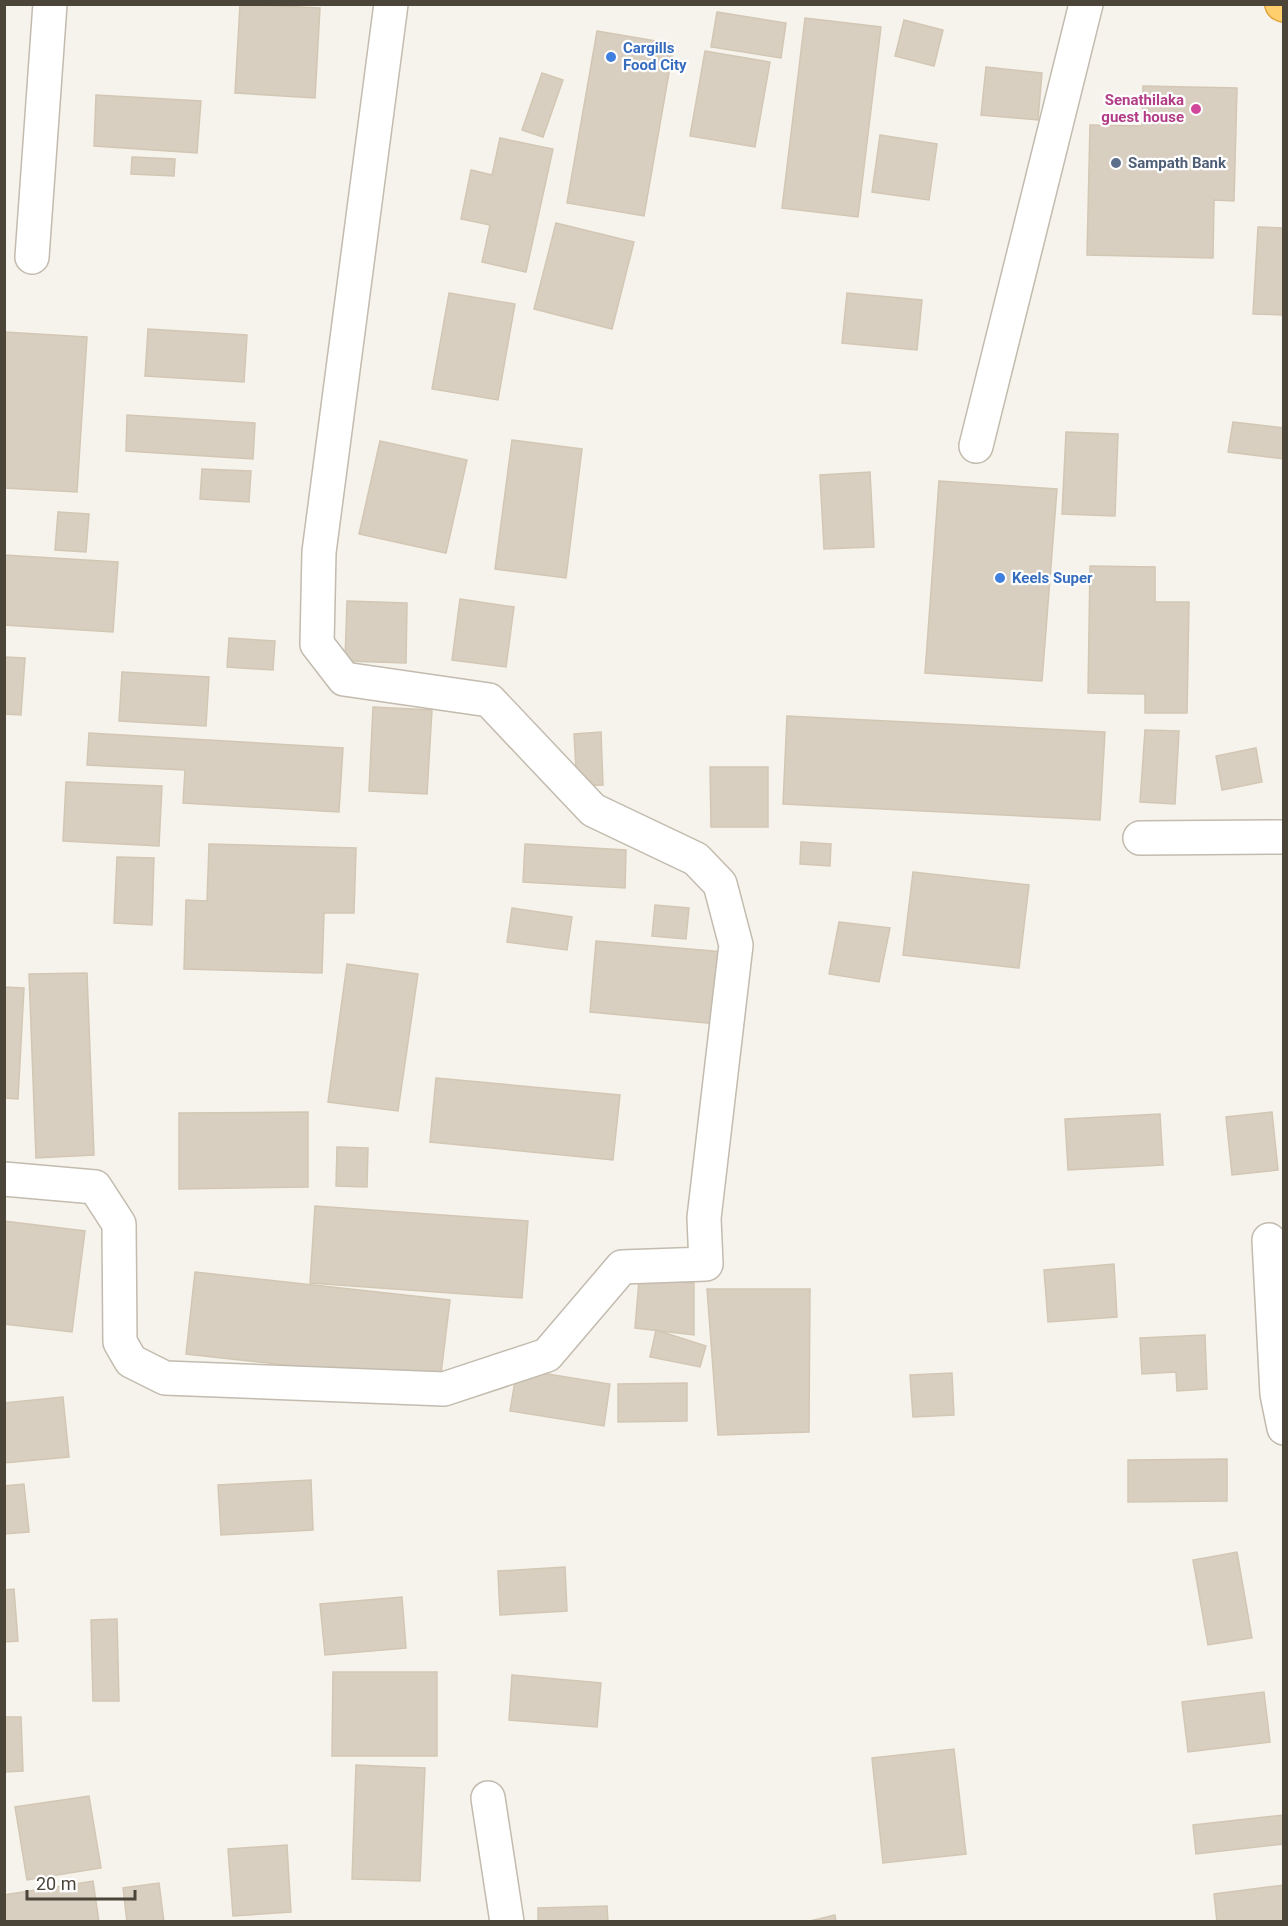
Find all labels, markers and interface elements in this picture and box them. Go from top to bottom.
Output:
place label: Cargills Food City [623,39,687,74]
marker: Cargills Food City [604,50,618,64]
place label: Senathilaka guest house [1101,91,1184,126]
marker: Senathilaka guest house [1189,102,1203,116]
place label: Sampath Bank [1128,154,1227,172]
marker: Sampath Bank [1109,156,1123,170]
place label: Keels Super [1012,569,1093,587]
marker: Keels Super [993,571,1007,585]
scale bar [27,1863,135,1901]
text: 20 m [36,1873,76,1894]

